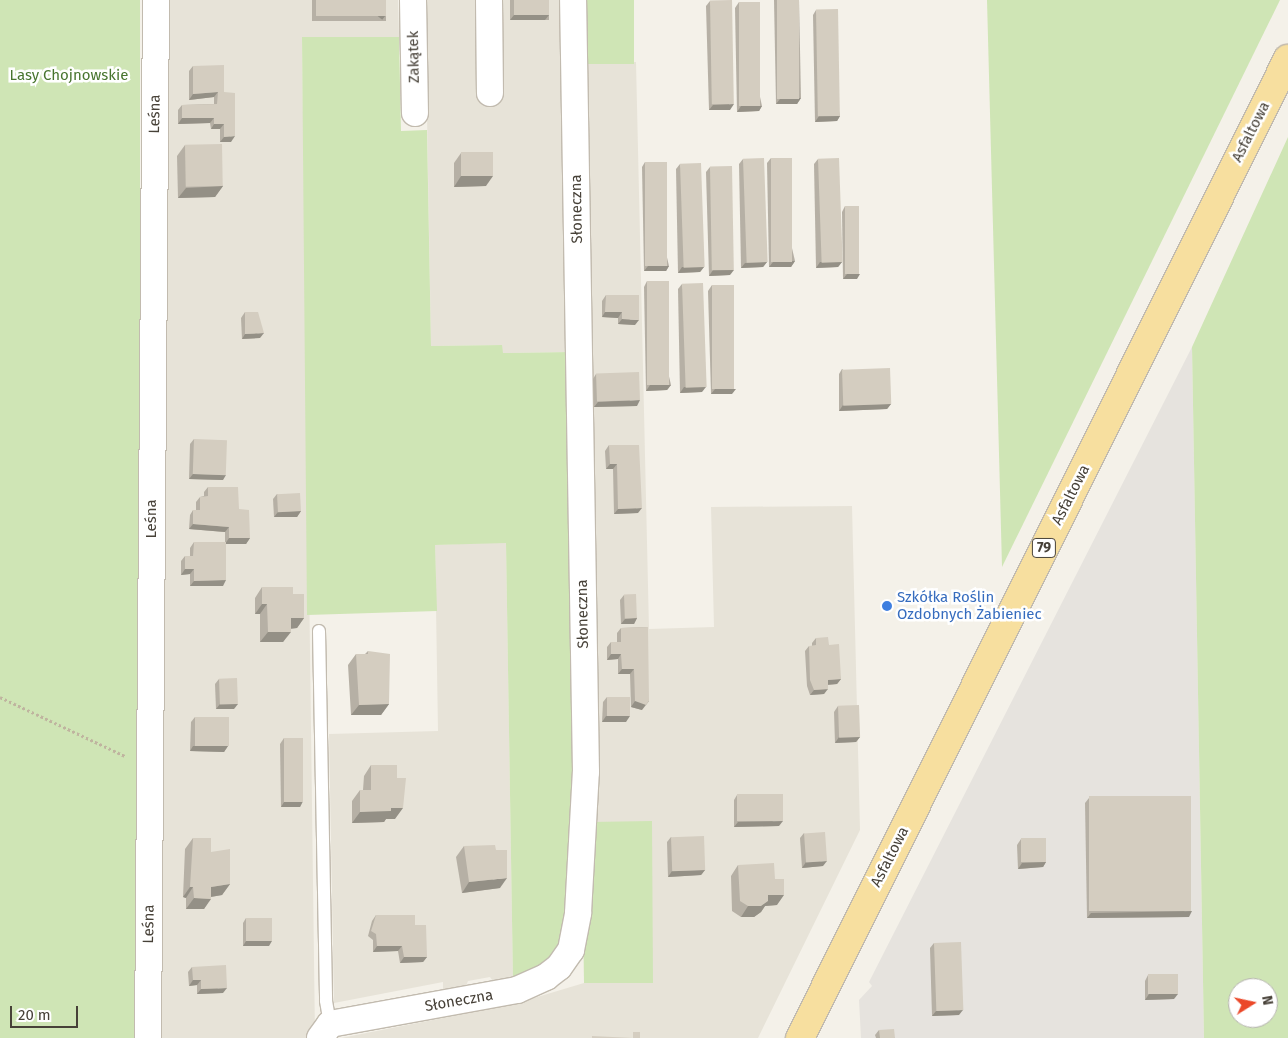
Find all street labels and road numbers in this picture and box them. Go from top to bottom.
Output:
street label: Zakątek [405,31,423,83]
street label: Leśna [146,94,164,134]
street label: Asfaltowa [1228,99,1274,165]
street label: Słoneczna [567,174,587,244]
street label: Asfaltowa [1048,462,1094,528]
street label: Leśna [143,499,161,539]
road number: 79 [1032,536,1056,560]
street label: Słoneczna [573,579,593,649]
street label: Asfaltowa [867,824,913,890]
street label: Leśna [140,904,158,944]
street label: Słoneczna [423,986,495,1016]

